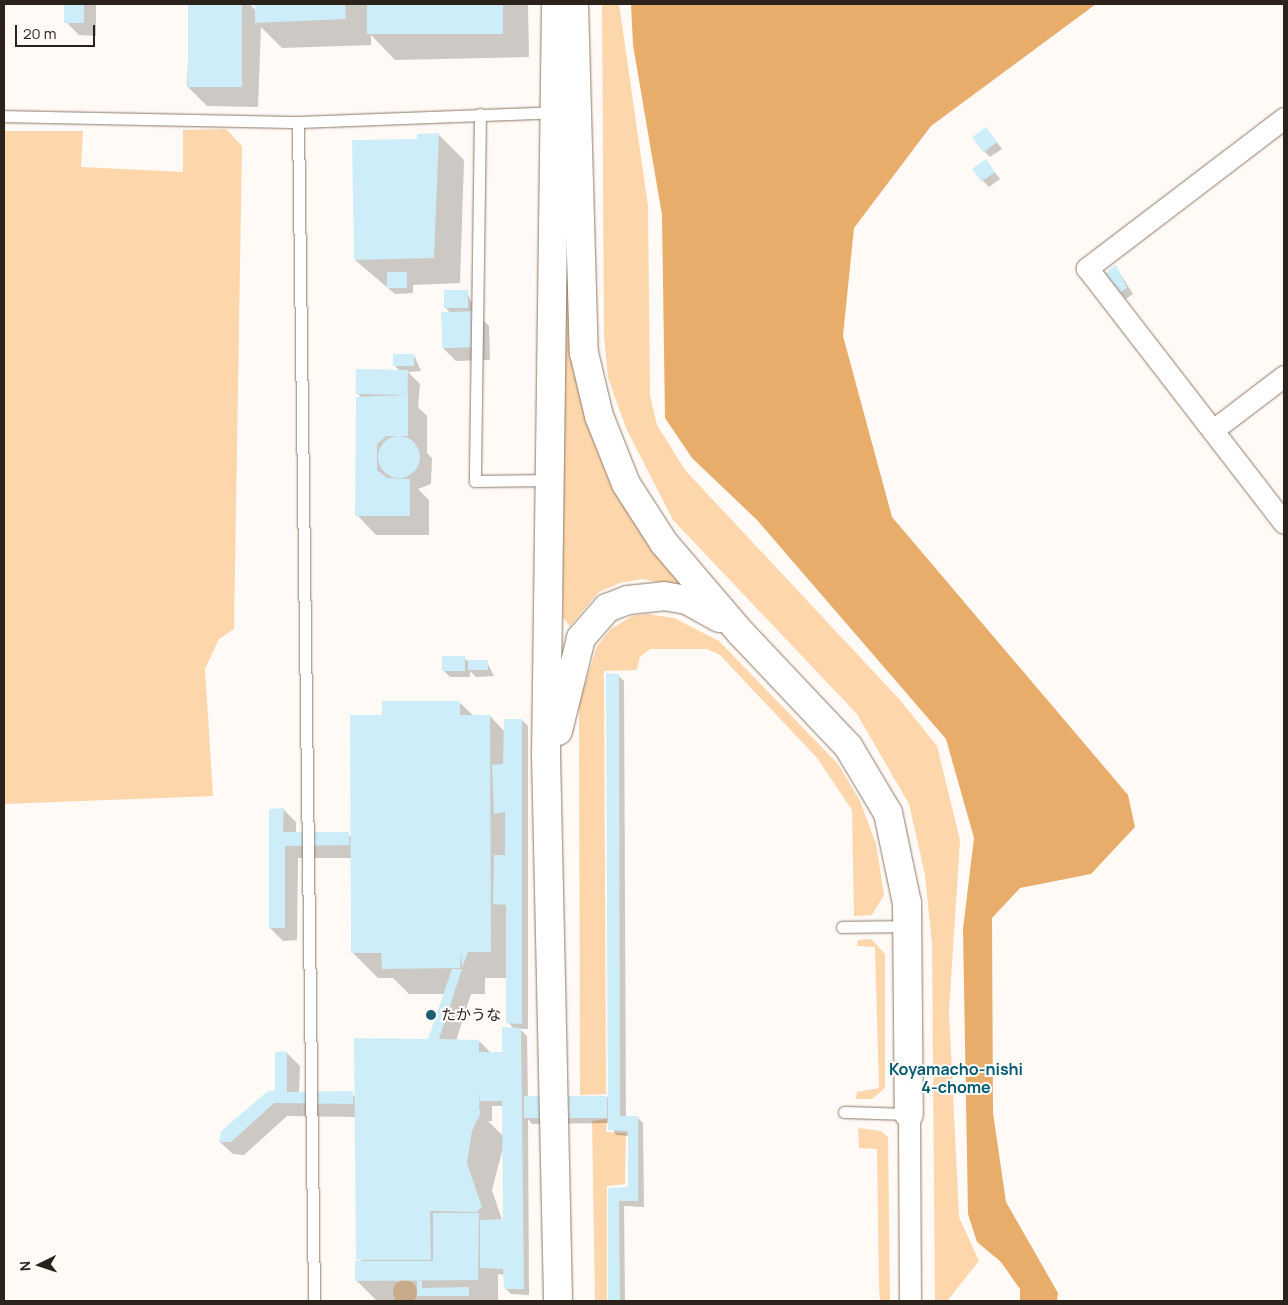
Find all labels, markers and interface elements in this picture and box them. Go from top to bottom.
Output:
scale bar [18,15,98,47]
text: 20 m [23,23,56,44]
place label: たかうな [441,1006,501,1024]
marker: たかうな [425,1009,437,1021]
district label: Koyamacho-nishi 4-chome [889,1059,1023,1097]
north arrow [15,1240,65,1290]
text: N [15,1260,34,1272]

